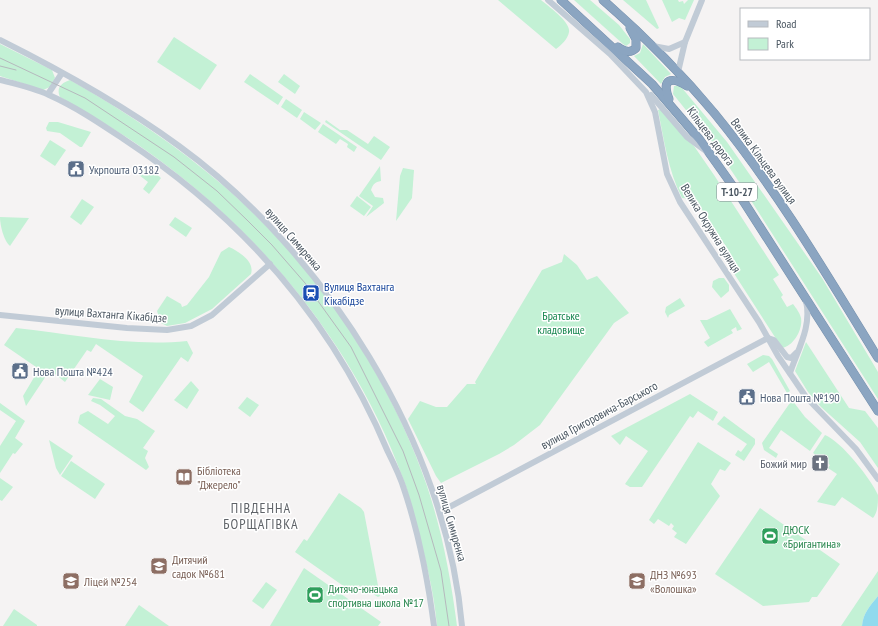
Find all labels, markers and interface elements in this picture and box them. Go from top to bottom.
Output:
legend [740,8,870,60]
text: Road [776,16,796,31]
text: Park [776,36,794,51]
street label: Кільцева дорога [684,104,738,168]
street label: Велика Кільцева вулиця [728,115,800,207]
public building icon: Укрпошта 03182 [66,159,86,179]
place label: Укрпошта 03182 [89,162,159,177]
street label: Велика Окружна вулиця [678,181,744,275]
road number: Т-10-27 [717,183,757,201]
street label: вулиця Симиренка [262,204,326,274]
place label: Вулиця Вахтанга Кікабідзе [324,279,394,308]
station icon: Вулиця Вахтанга Кікабідзе [301,283,321,303]
street label: вулиця Вахтанга Кікабідзе [55,303,168,325]
park label: Братське кладовище [537,308,585,337]
public building icon: Нова Пошта №424 [10,361,30,381]
place label: Нова Пошта №424 [33,364,113,379]
street label: вулиця Григоровича-Барського [538,378,660,452]
public building icon: Нова Пошта №190 [737,387,757,407]
place label: Нова Пошта №190 [760,390,840,405]
church icon: Божий мир [810,453,830,473]
place label: Божий мир [760,456,807,471]
place label: Бібліотека "Джерело" [197,463,241,492]
library icon: Бібліотека "Джерело" [174,467,194,487]
street label: вулиця Симиренка [434,483,470,563]
district label: ПІВДЕННА БОРЩАГІВКА [223,499,299,533]
place label: ДЮСК «Бригантина» [783,522,841,551]
sports icon: ДЮСК «Бригантина» [760,526,780,546]
place label: Дитячий садок №681 [172,552,225,581]
school or university icon: Дитячий садок №681 [149,556,169,576]
place label: ДНЗ №693 «Волошка» [650,567,697,596]
school or university icon: Ліцей №254 [61,571,81,591]
school or university icon: ДНЗ №693 «Волошка» [627,571,647,591]
place label: Ліцей №254 [83,574,137,589]
place label: Дитячо-юнацька спортивна школа №17 [328,581,424,610]
sports icon: Дитячо-юнацька спортивна школа №17 [305,585,325,605]

